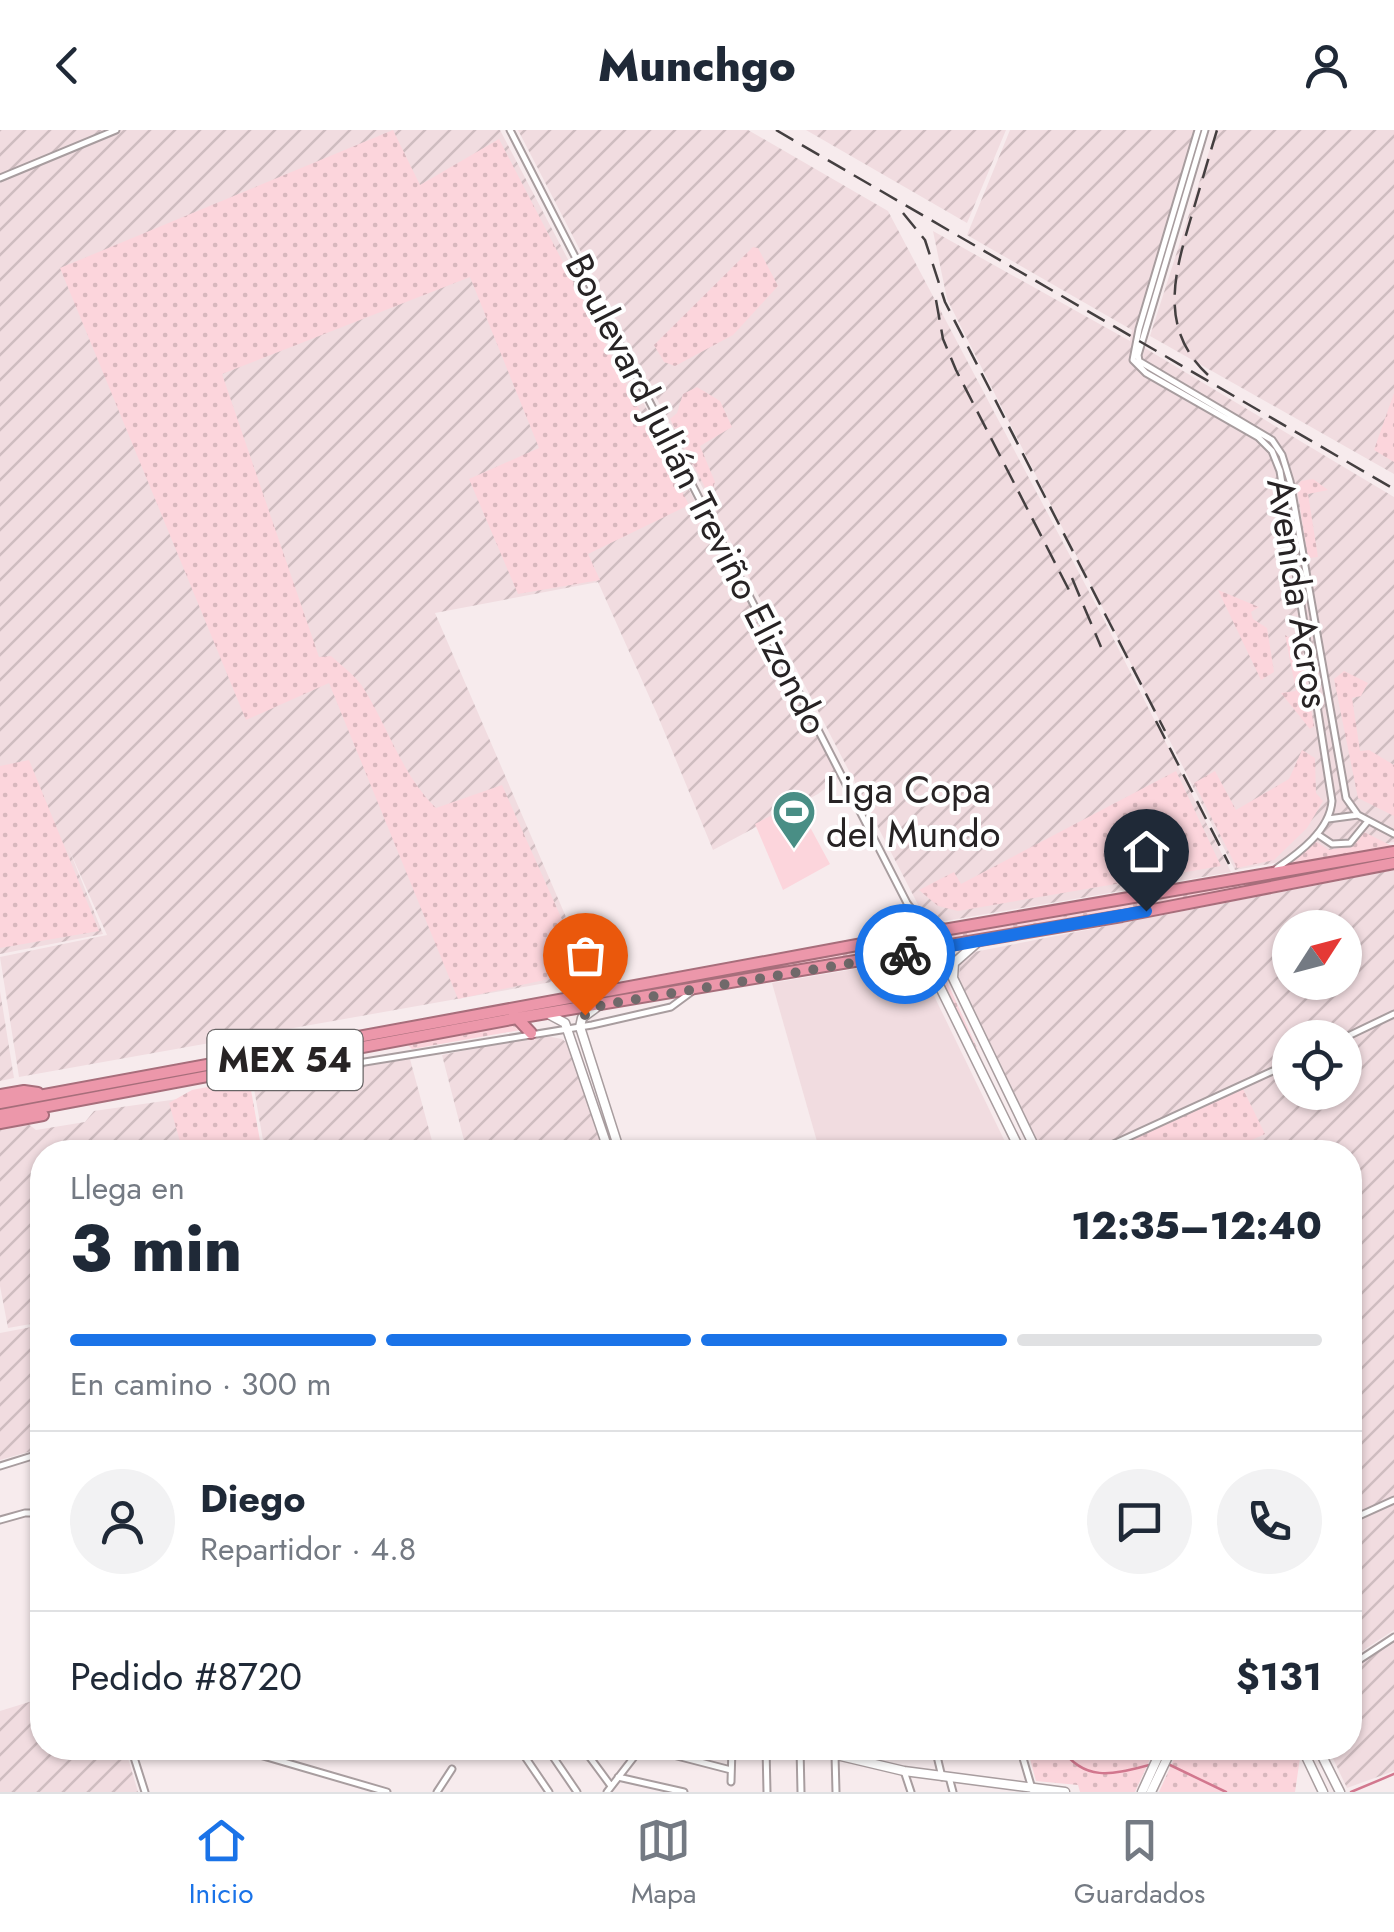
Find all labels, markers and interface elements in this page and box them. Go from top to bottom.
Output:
text: Munchgo [598,33,796,98]
icon: back [40,38,95,93]
icon: person [1299,38,1354,93]
street label: Boulevard Julián Treviño Elizondo [552,244,843,744]
street label: Avenida Acros [1253,474,1344,712]
place label: Liga Copa del Mundo [826,762,1000,861]
sports icon: Liga Copa del Mundo [771,789,817,850]
pin [1104,809,1189,912]
icon: home [1119,824,1174,879]
courier [855,904,955,1004]
north arrow [1272,910,1362,1000]
map controls [1272,910,1362,1110]
pin [543,913,628,1016]
icon: bike [878,927,933,982]
icon: bag [558,928,613,983]
button: locate [1272,1020,1362,1110]
road number: MEX 54 [208,1030,362,1090]
text: Llega en [70,1165,185,1211]
text: 12:35–12:40 [1071,1198,1322,1253]
text: 3 min [70,1201,242,1295]
text: En camino · 300 m [70,1361,331,1407]
button: person [70,1469,175,1574]
button: chat [1087,1469,1192,1574]
button: phone [1217,1469,1322,1574]
text: Diego [200,1471,306,1526]
text: Repartidor · 4.8 [200,1526,416,1572]
text: Pedido #8720 [70,1649,302,1704]
text: $131 [1236,1649,1322,1704]
tab: Inicio [189,1813,253,1914]
tab: Mapa [631,1813,696,1914]
tab: Guardados [1074,1813,1205,1914]

